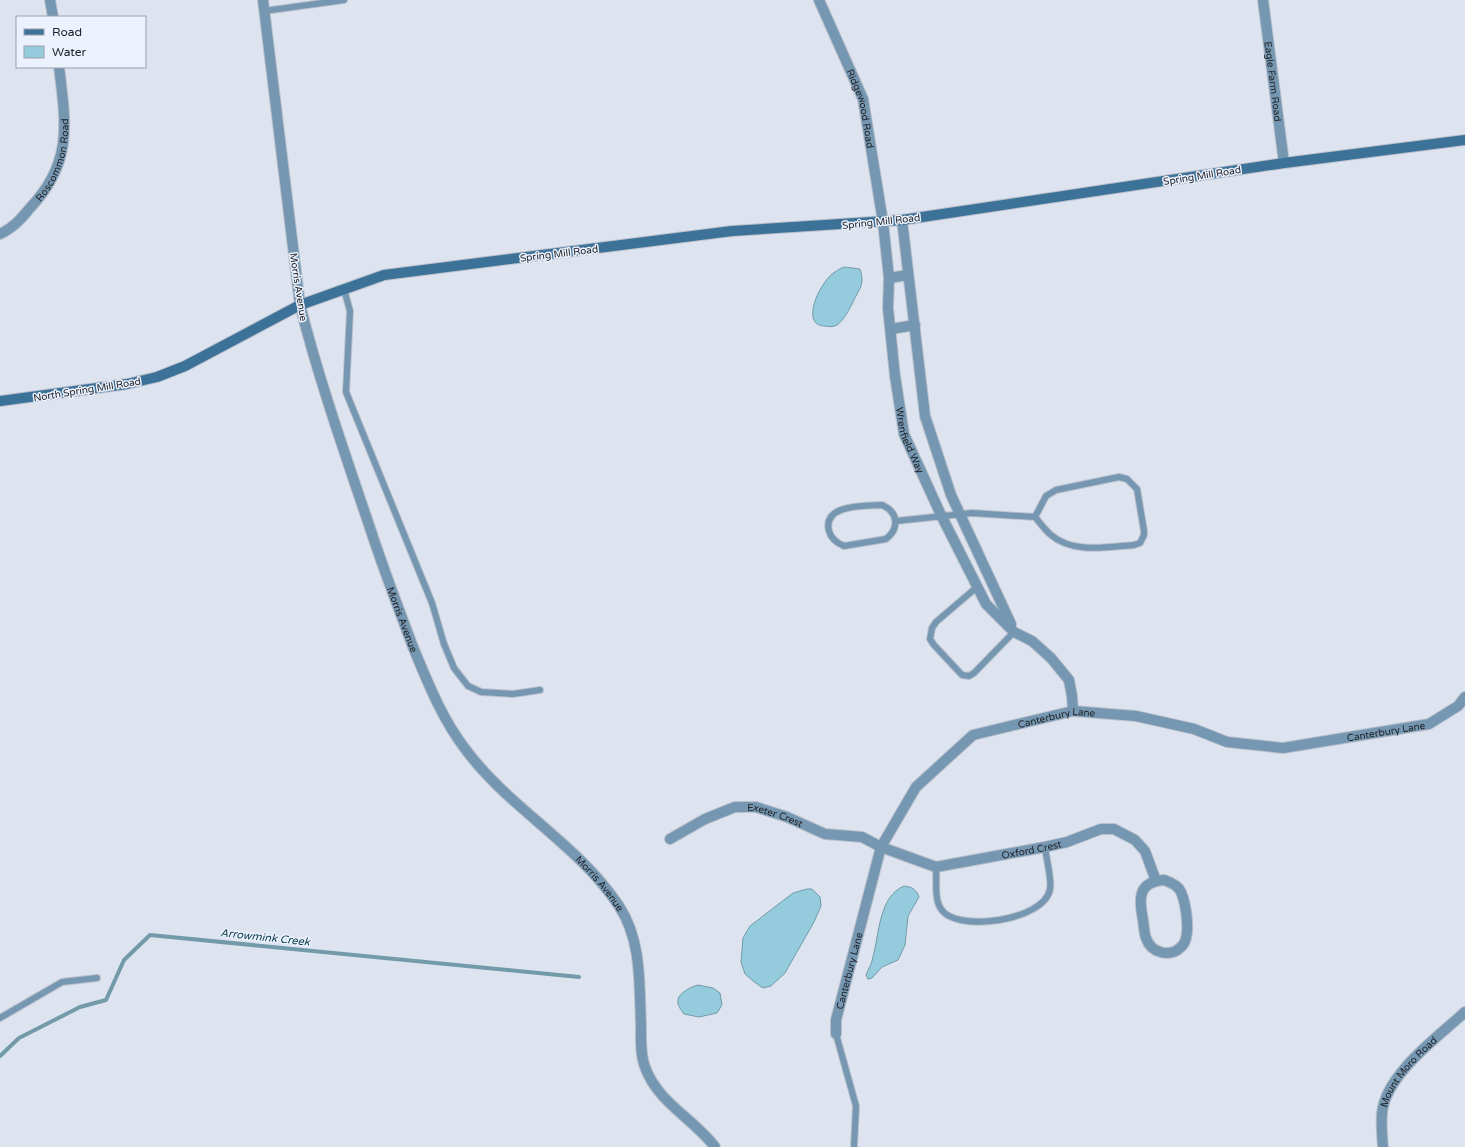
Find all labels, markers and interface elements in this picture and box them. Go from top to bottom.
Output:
legend [16,16,146,68]
text: Road [52,25,82,39]
street label: Eagle Farm Road [1261,41,1284,122]
text: Water [52,45,87,59]
street label: Ridgewood Road [843,67,876,149]
street label: Roscommon Road [34,118,71,204]
street label: Spring Mill Road [1162,164,1242,188]
street label: Spring Mill Road [841,212,921,232]
street label: Spring Mill Road [519,243,599,265]
street label: Morris Avenue [287,252,309,322]
street label: North Spring Mill Road [32,376,142,404]
street label: Wrenfield Way [893,406,926,476]
street label: Morris Avenue [384,585,420,655]
street label: Canterbury Lane [1017,706,1096,731]
street label: Canterbury Lane [1346,720,1427,744]
street label: Exeter Crest [747,802,805,830]
street label: Oxford Crest [1001,838,1063,862]
street label: Morris Avenue [573,854,626,914]
water label: Arrowmink Creek [219,926,311,949]
street label: Canterbury Lane [834,931,866,1011]
street label: Mount Moro Road [1378,1034,1440,1109]

